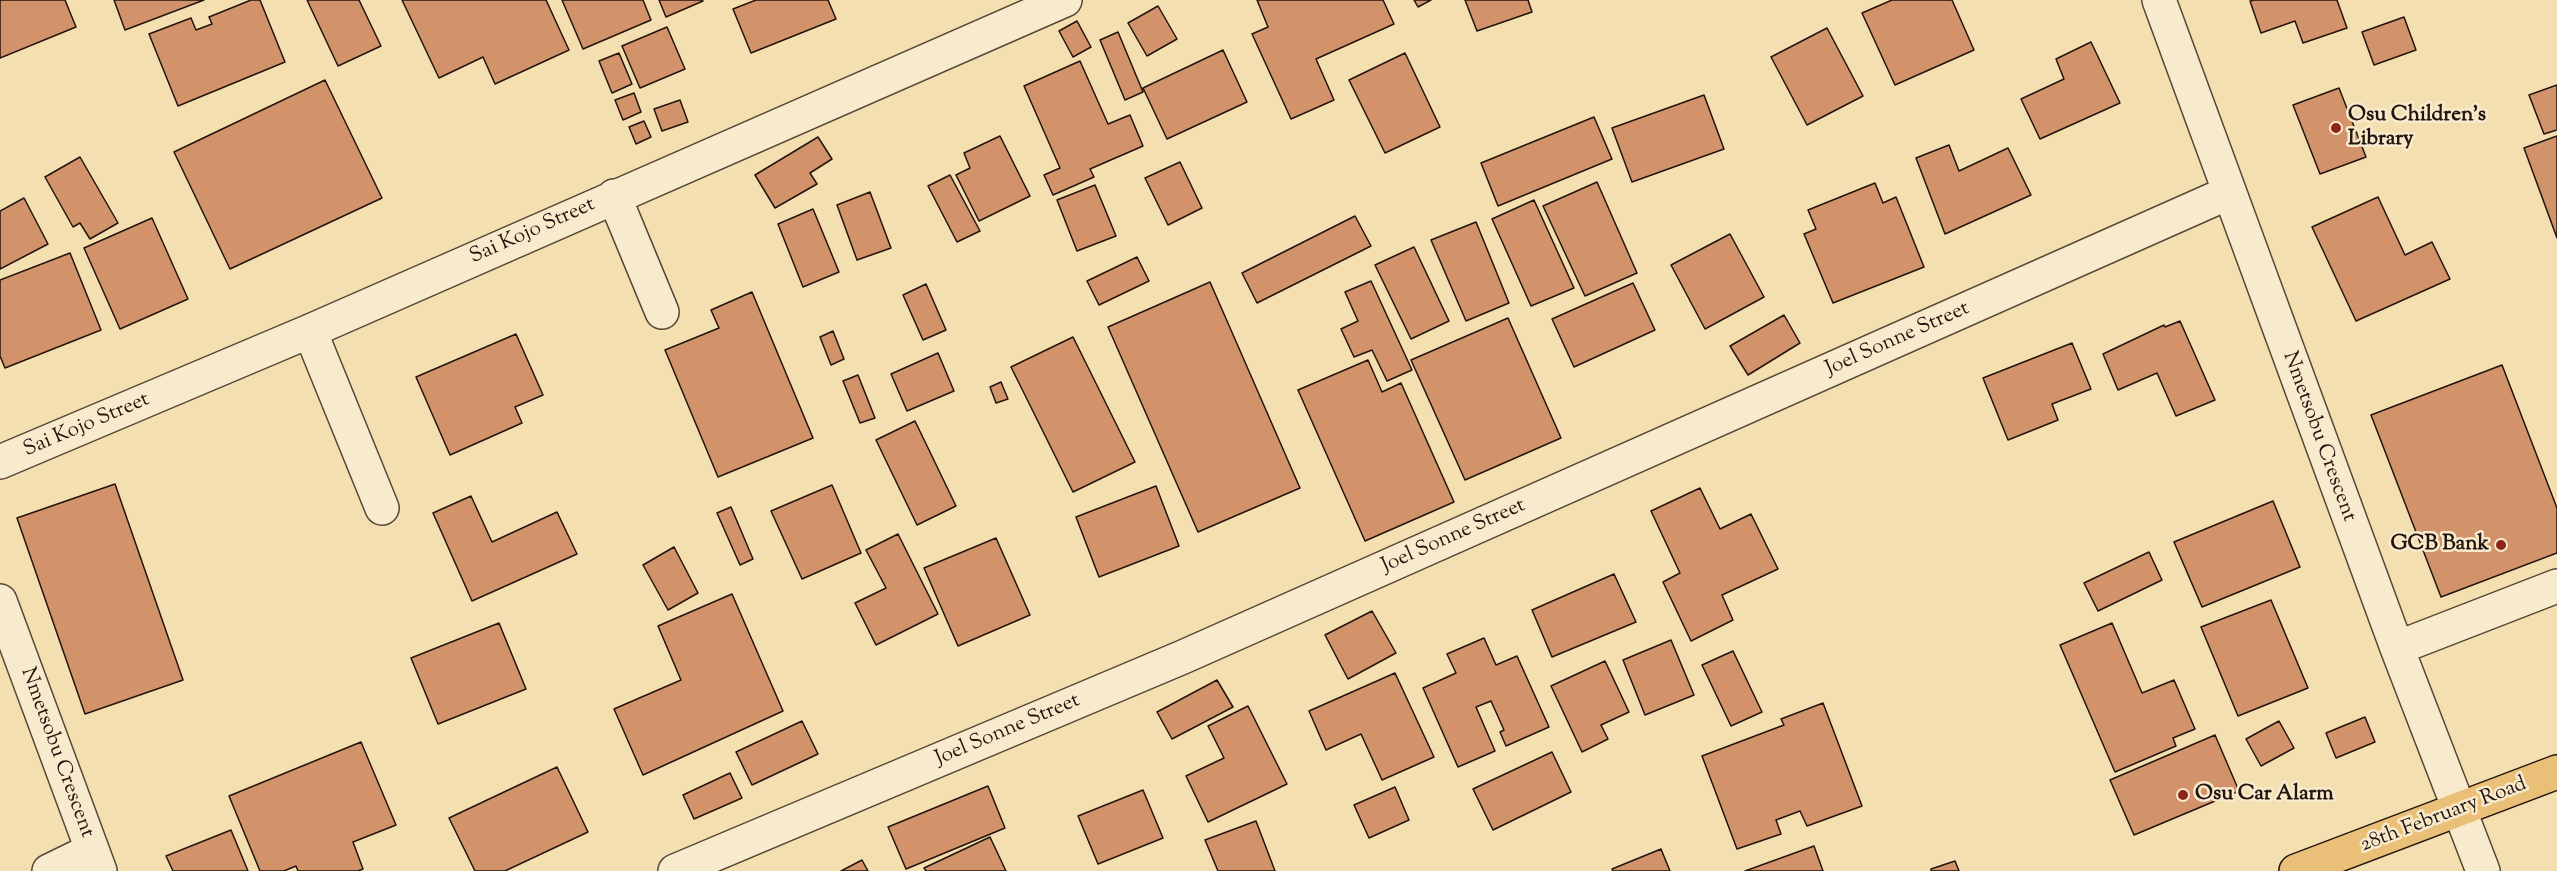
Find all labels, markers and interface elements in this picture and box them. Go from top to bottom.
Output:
place label: Osu Children's Library [2348,103,2486,153]
marker: Osu Children's Library [2329,121,2343,135]
street label: Sai Kojo Street [467,193,599,271]
street label: Joel Sonne Street [1822,297,1974,383]
street label: Nmetsobu Crescent [2275,348,2361,526]
street label: Sai Kojo Street [20,388,154,464]
street label: Joel Sonne Street [1378,494,1530,580]
place label: GCB Bank [2390,532,2489,558]
marker: GCB Bank [2494,538,2508,552]
street label: Nmetsobu Crescent [13,664,99,842]
street label: Joel Sonne Street [932,689,1084,773]
street label: 28th February Road [2357,773,2531,859]
place label: Osu Car Alarm [2195,782,2334,808]
marker: Osu Car Alarm [2176,788,2190,802]

